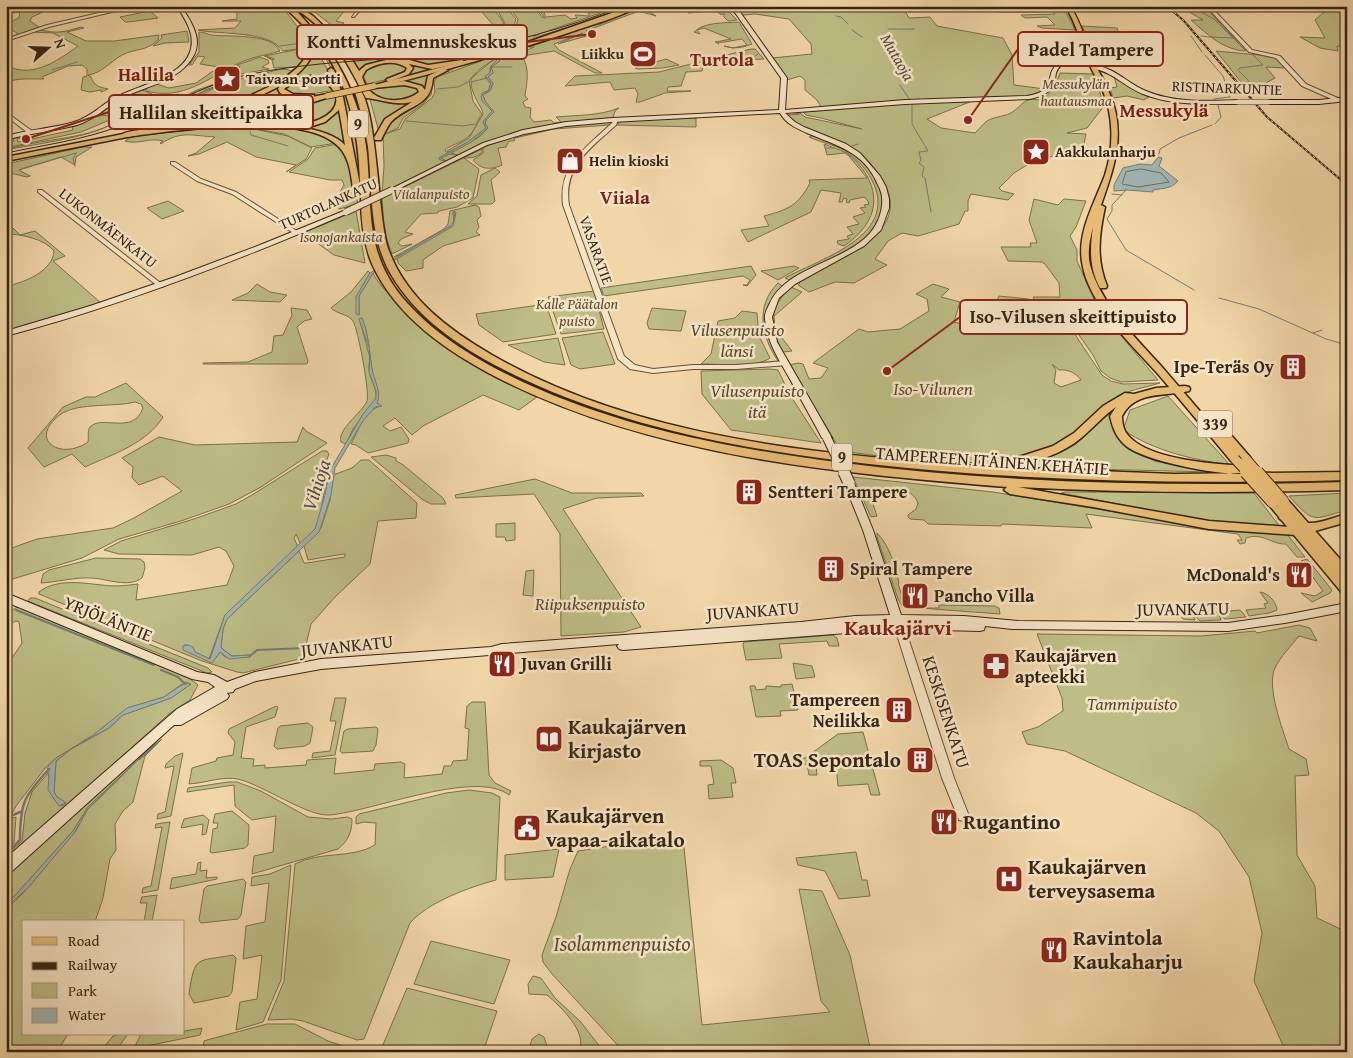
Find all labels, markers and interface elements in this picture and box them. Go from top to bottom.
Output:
north arrow [22,22,72,72]
callout: Kontti Valmennuskeskus [297,25,527,59]
text: Kontti Valmennuskeskus [307,27,517,55]
water label: Mutaoja [875,29,921,86]
callout: Padel Tampere [1018,32,1163,66]
text: Padel Tampere [1028,35,1154,63]
text: N [49,36,71,52]
sports icon: Liikku [628,39,658,69]
place label: Liikku [581,43,624,64]
district label: Turtola [690,45,754,73]
district label: Hallila [118,60,174,88]
place icon: Taivaan portti [212,64,242,94]
place label: Taivaan portti [246,68,341,89]
park label: Messukylän hautausmaa [1040,73,1112,111]
street label: RISTINARKUNTIE [1172,75,1283,100]
callout: Hallilan skeittipaikka [109,95,313,129]
district label: Messukylä [1119,96,1209,124]
text: Hallilan skeittipaikka [119,98,303,126]
road number: 9 [348,110,368,138]
place icon: Aakkulanharju [1021,137,1051,167]
place label: Aakkulanharju [1055,141,1156,162]
shop icon: Helin kioski [555,146,585,176]
place label: Helin kioski [589,150,669,171]
street label: TURTOLANKATU [275,172,381,235]
street label: LUKONMÄENKATU [55,183,162,273]
park label: Viialanpuisto [392,183,470,204]
district label: Viiala [600,183,650,211]
street label: VASARATIE [574,213,619,287]
park label: Isonojankaista [299,226,383,247]
park label: Kalle Päätalon puisto [535,293,618,331]
callout: Iso-Vilusen skeittipuisto [960,300,1187,334]
text: Iso-Vilusen skeittipuisto [970,302,1177,330]
park label: Vilusenpuisto länsi [690,316,784,364]
building icon: Ipe-Teräs Oy [1278,352,1308,382]
place label: Ipe-Teräs Oy [1174,353,1275,380]
park label: Iso-Vilunen [893,375,973,402]
park label: Vilusenpuisto itä [710,377,804,425]
road number: 339 [1198,410,1232,438]
street label: TAMPEREEN ITÄINEN KEHÄTIE [874,439,1110,482]
road number: 9 [832,444,852,471]
water label: Vihioja [295,455,337,514]
building icon: Sentteri Tampere [734,477,764,507]
place label: Sentteri Tampere [768,478,908,505]
building icon: Spiral Tampere [816,554,846,584]
place label: Spiral Tampere [850,555,973,582]
restaurant icon: McDonald's [1284,560,1314,590]
place label: McDonald's [1186,561,1280,588]
restaurant icon: Pancho Villa [900,581,930,611]
place label: Pancho Villa [934,582,1035,609]
street label: YRJÖLÄNTIE [60,588,157,649]
park label: Riipuksenpuisto [534,590,645,617]
street label: JUVANKATU [704,594,800,627]
street label: JUVANKATU [1134,594,1230,623]
district label: Kaukajärvi [844,611,952,643]
street label: JUVANKATU [297,627,395,664]
place label: Kaukajärven apteekki [1015,642,1117,690]
restaurant icon: Juvan Grilli [487,649,517,679]
place label: Juvan Grilli [518,650,612,677]
pharmacy icon: Kaukajärven apteekki [981,651,1011,681]
street label: KESKISENKATU [916,652,977,772]
place label: Tampereen Neilikka [790,686,881,734]
park label: Tammipuisto [1087,690,1178,717]
building icon: Tampereen Neilikka [884,695,914,725]
place label: Kaukajärven kirjasto [568,711,687,766]
library icon: Kaukajärven kirjasto [534,724,564,754]
place label: TOAS Sepontalo [754,744,901,775]
building icon: TOAS Sepontalo [905,745,935,775]
place label: Kaukajärven vapaa-aikatalo [546,800,685,855]
place label: Rugantino [963,806,1060,837]
restaurant icon: Rugantino [929,807,959,837]
public building icon: Kaukajärven vapaa-aikatalo [512,813,542,843]
place label: Kaukajärven terveysasema [1028,851,1155,906]
hospital icon: Kaukajärven terveysasema [994,864,1024,894]
legend [22,920,185,1036]
place label: Ravintola Kaukaharju [1073,922,1183,977]
park label: Isolammenpuisto [554,928,690,959]
text: Road [68,930,99,951]
restaurant icon: Ravintola Kaukaharju [1039,935,1069,965]
text: Railway [68,954,118,975]
text: Park [68,980,97,1001]
text: Water [68,1004,106,1025]

